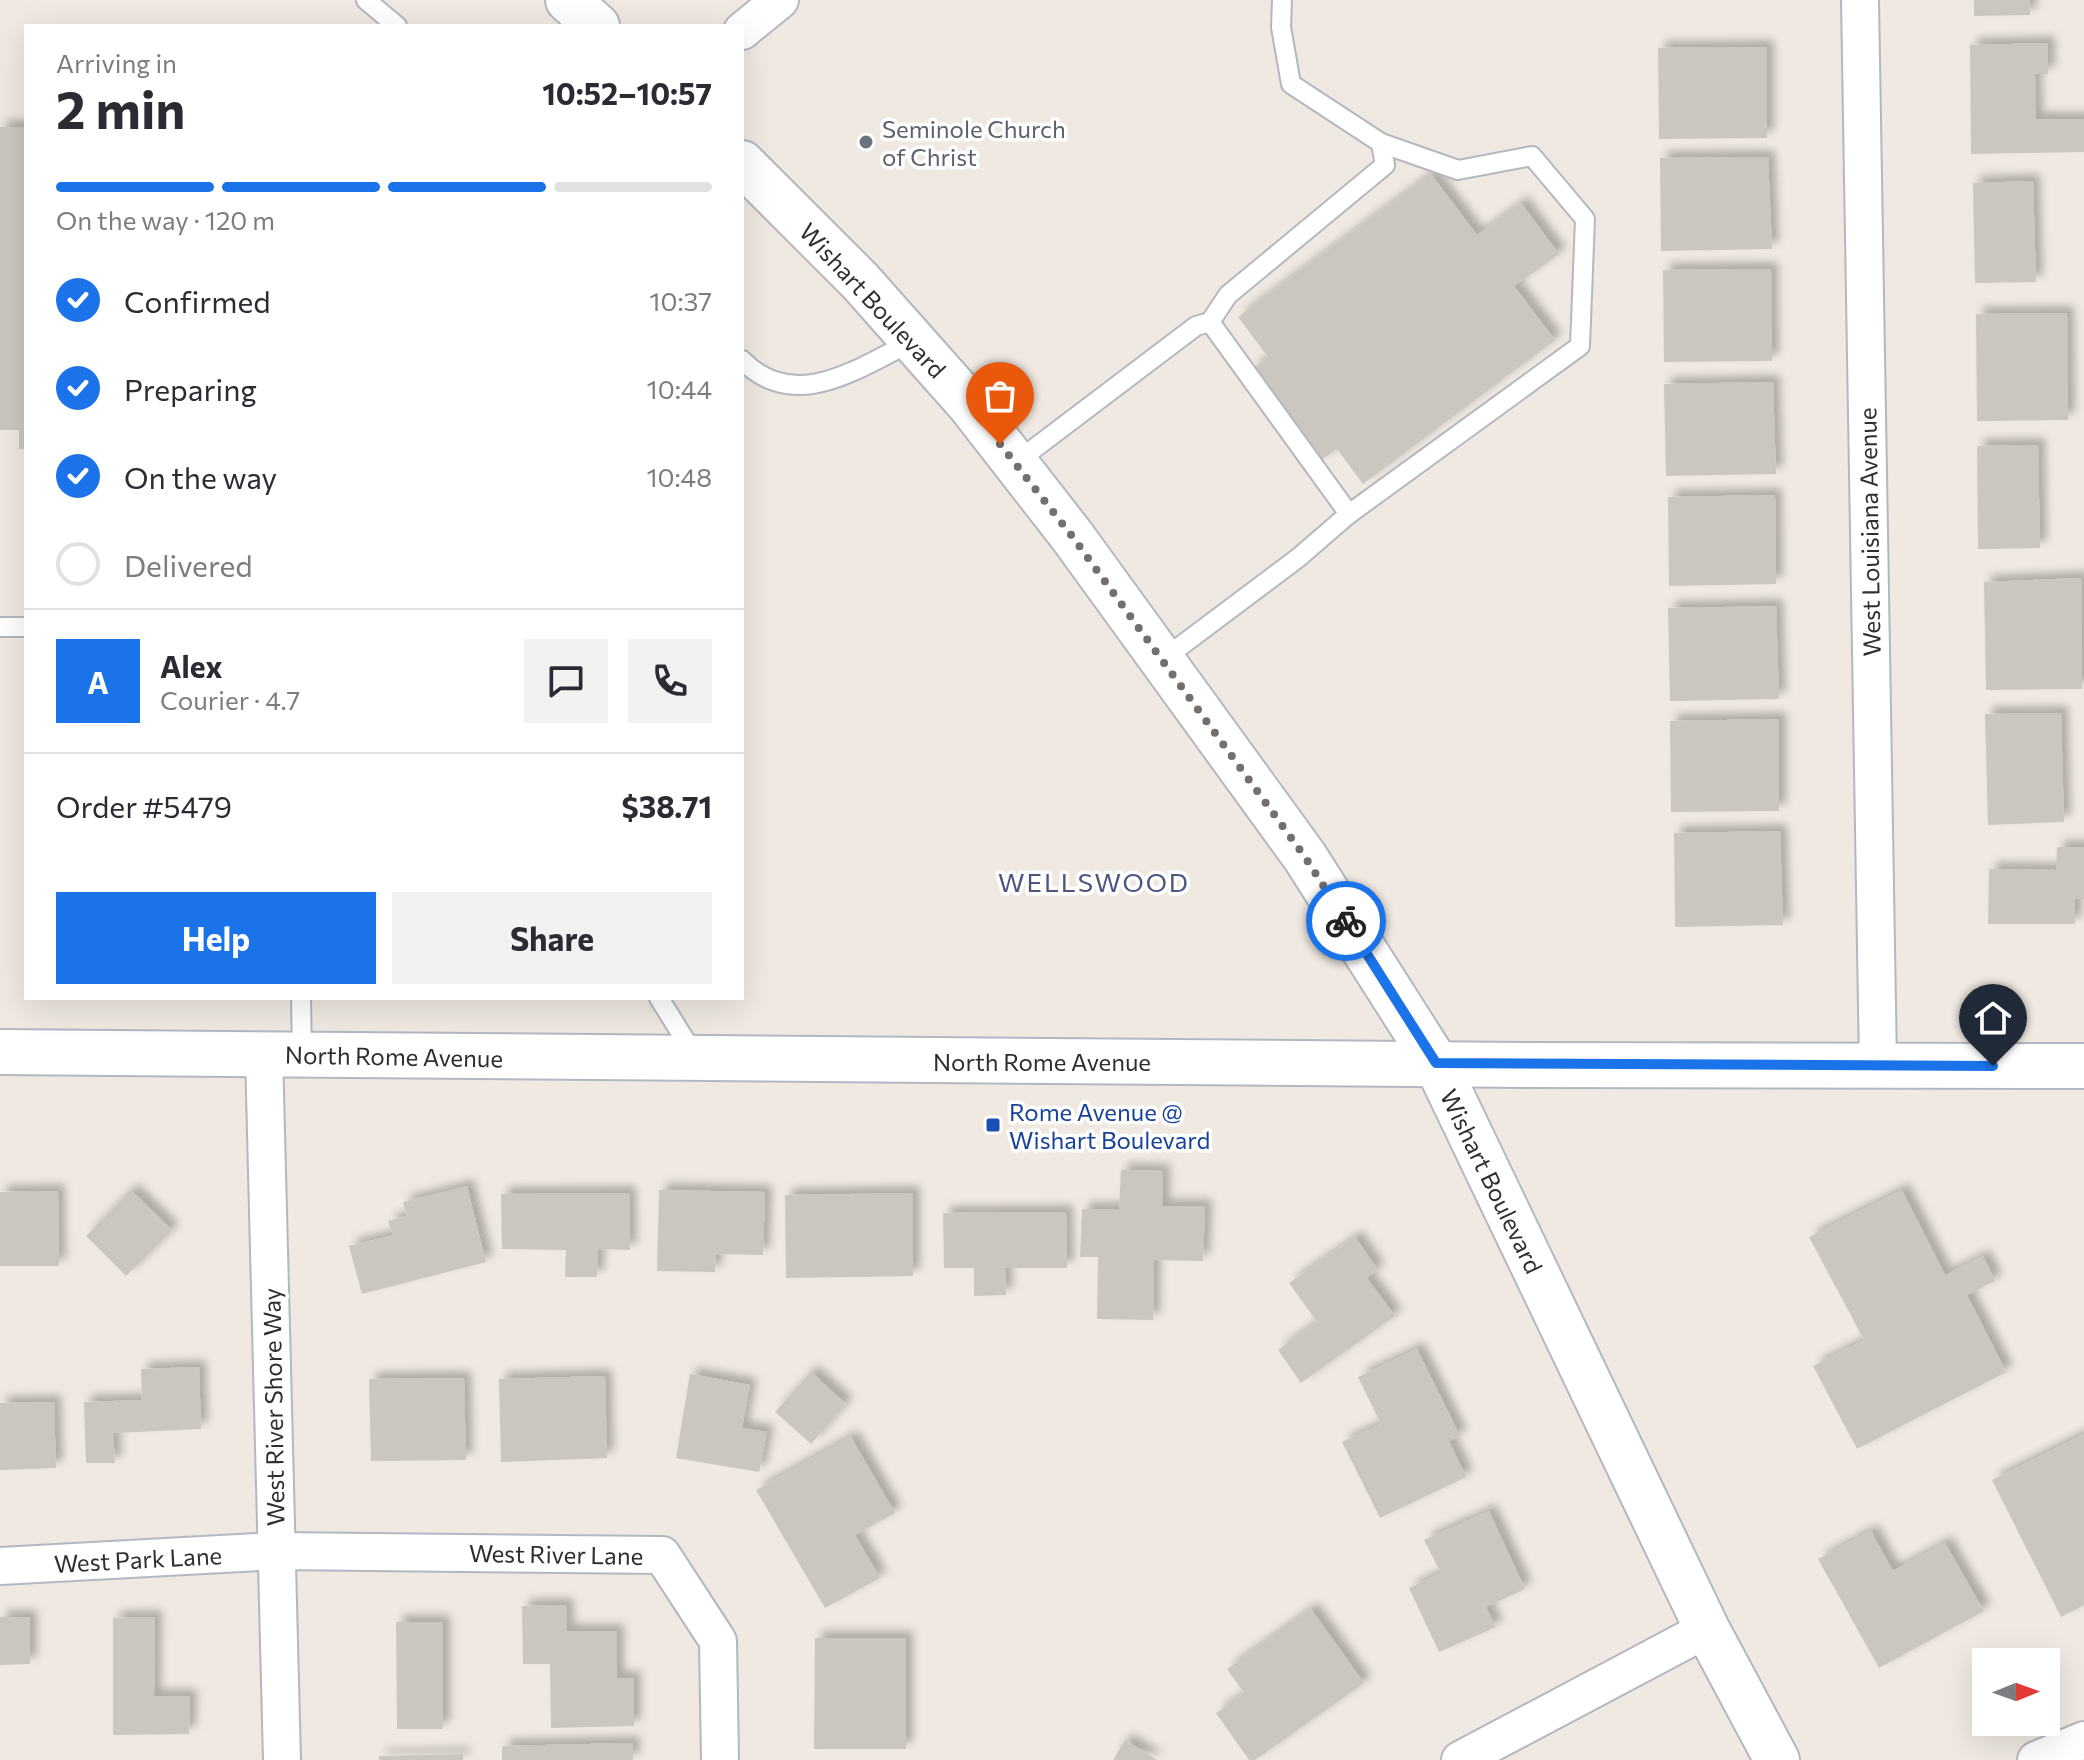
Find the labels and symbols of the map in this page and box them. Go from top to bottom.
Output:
place label: Seminole Church of Christ [882,114,1066,171]
marker: Seminole Church of Christ [857,133,875,151]
street label: Wishart Boulevard [794,217,952,383]
pin [966,362,1034,444]
street label: West Louisiana Avenue [1852,407,1886,657]
district label: WELLSWOOD [998,866,1190,897]
courier [1306,881,1386,961]
pin [1959,984,2027,1066]
street label: North Rome Avenue [285,1040,503,1072]
street label: North Rome Avenue [933,1047,1151,1076]
street label: Wishart Boulevard [1435,1084,1549,1278]
place label: Rome Avenue @ Wishart Boulevard [1009,1097,1210,1154]
marker: Rome Avenue @ Wishart Boulevard [984,1116,1002,1134]
street label: West River Shore Way [256,1288,290,1526]
street label: West River Lane [469,1538,643,1570]
street label: West Park Lane [53,1540,223,1578]
north arrow [1972,1648,2060,1736]

